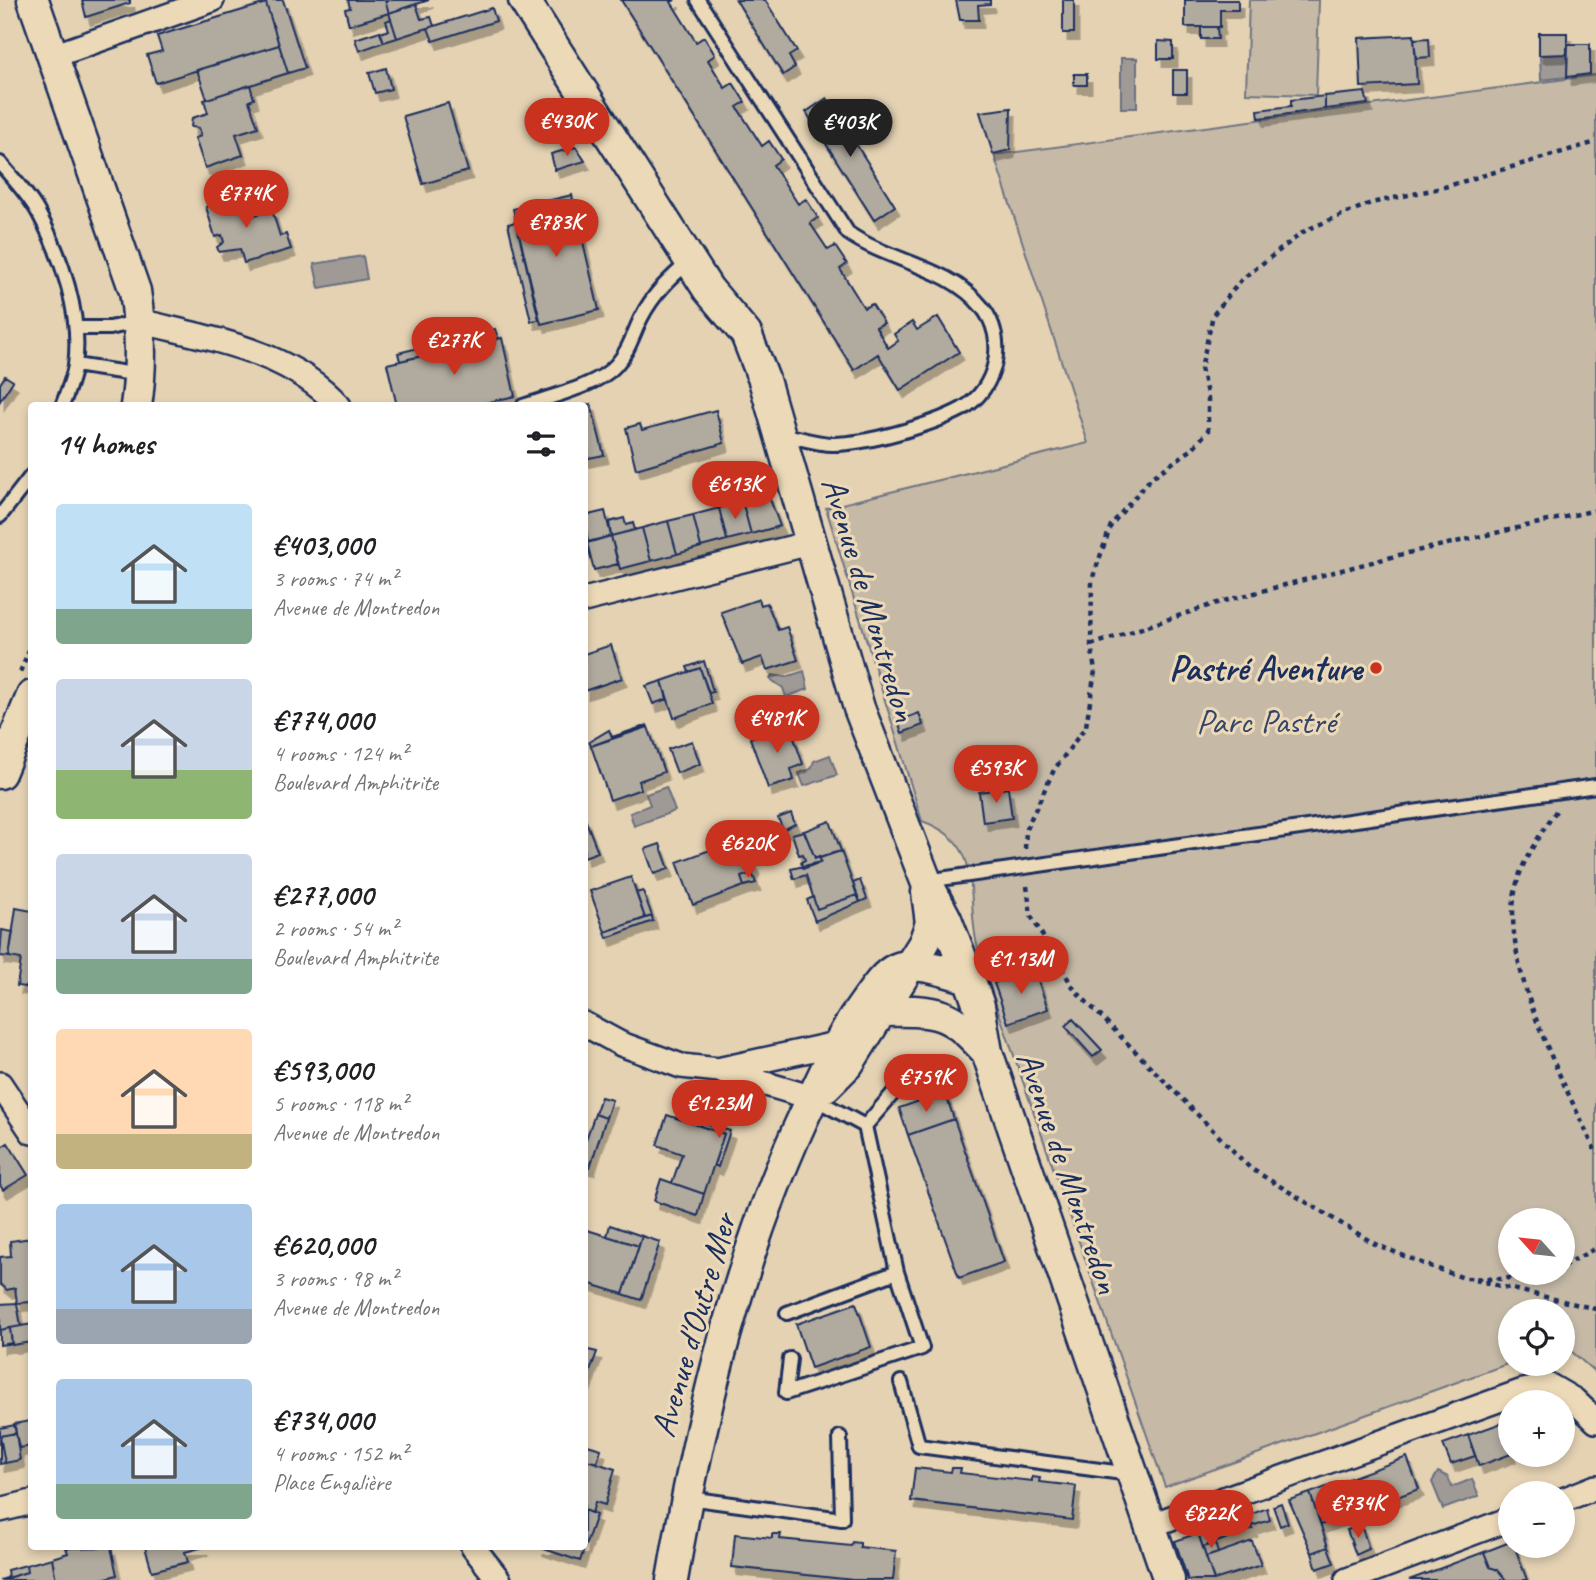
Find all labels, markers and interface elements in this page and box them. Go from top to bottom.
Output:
pin: €430K [518,99,616,158]
pin: €403K [801,100,899,159]
text: €430K [540,106,594,135]
text: €403K [823,107,877,136]
pin: €774K [197,170,295,230]
text: €774K [220,178,272,207]
pin: €783K [507,200,605,259]
text: €783K [530,207,583,236]
pin: €277K [405,318,503,377]
text: €277K [428,325,480,354]
text: 14 homes [56,425,154,463]
icon: filters [522,425,560,463]
pin: €613K [686,462,784,521]
text: €613K [708,469,762,498]
street label: Avenue de Montredon [811,471,928,727]
text: €403,000 [273,526,373,564]
icon: home [112,532,196,616]
text: 3 rooms · 74 m² [273,564,397,593]
text: Avenue de Montredon [273,593,439,622]
place label: Pastré Aventure [1169,646,1364,691]
marker: Pastré Aventure [1368,660,1384,676]
pin: €481K [728,696,826,755]
park label: Parc Pastré [1196,699,1341,744]
text: €774,000 [273,701,373,739]
text: €481K [750,703,804,732]
icon: home [112,707,196,791]
text: 4 rooms · 124 m² [273,739,408,768]
pin: €593K [947,746,1045,805]
text: €593K [970,753,1022,782]
text: Boulevard Amphitrite [273,768,438,797]
pin: €620K [699,820,797,880]
text: €620K [721,828,775,857]
text: €277,000 [273,876,373,914]
icon: home [112,882,196,966]
text: 2 rooms · 54 m² [273,914,397,943]
pin: €1.13M [964,936,1078,996]
text: Boulevard Amphitrite [273,943,438,972]
text: €1.13M [990,944,1052,973]
street label: Avenue de Montredon [1006,1045,1131,1299]
text: €593,000 [273,1051,373,1089]
pin: €759K [877,1054,975,1114]
icon: home [112,1057,196,1141]
text: €759K [900,1062,952,1091]
pin: €1.23M [662,1080,776,1140]
text: €1.23M [688,1088,750,1117]
text: 5 rooms · 118 m² [273,1089,408,1118]
text: Avenue de Montredon [273,1118,439,1147]
street label: Avenue d'Outre Mer [640,1206,748,1442]
north arrow [1498,1208,1575,1284]
map controls [1498,1208,1575,1558]
text: €620,000 [273,1226,374,1264]
icon: home [112,1232,196,1316]
text: 3 rooms · 98 m² [273,1264,397,1293]
text: Avenue de Montredon [273,1293,439,1322]
button: locate [1498,1299,1575,1376]
button: + [1498,1390,1575,1467]
text: €734,000 [273,1401,373,1439]
icon: home [112,1407,196,1491]
text: 4 rooms · 152 m² [273,1439,408,1468]
text: Place Engalière [273,1468,390,1497]
pin: €734K [1309,1480,1407,1540]
button: − [1498,1481,1575,1558]
text: €734K [1332,1488,1385,1517]
pin: €822K [1162,1490,1260,1550]
text: €822K [1184,1498,1238,1527]

